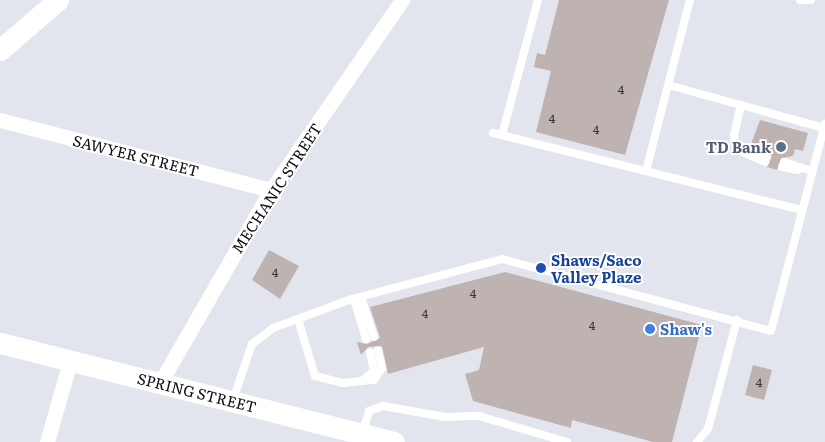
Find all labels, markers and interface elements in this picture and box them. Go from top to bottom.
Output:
house number: 4 [618,83,624,97]
house number: 4 [549,112,555,126]
street label: MECHANIC STREET [227,120,325,256]
house number: 4 [593,123,599,137]
street label: SAWYER STREET [71,131,201,179]
place label: TD Bank [706,138,771,156]
marker: TD Bank [775,141,787,153]
place label: Shaws/Saco Valley Plaze [551,250,641,285]
marker: Shaws/Saco Valley Plaze [535,262,547,274]
house number: 4 [272,266,278,280]
house number: 4 [470,287,476,301]
house number: 4 [422,307,428,321]
house number: 4 [589,319,595,333]
place label: Shaw's [660,320,712,338]
marker: Shaw's [644,323,656,335]
street label: SPRING STREET [136,369,258,415]
house number: 4 [756,376,762,390]

